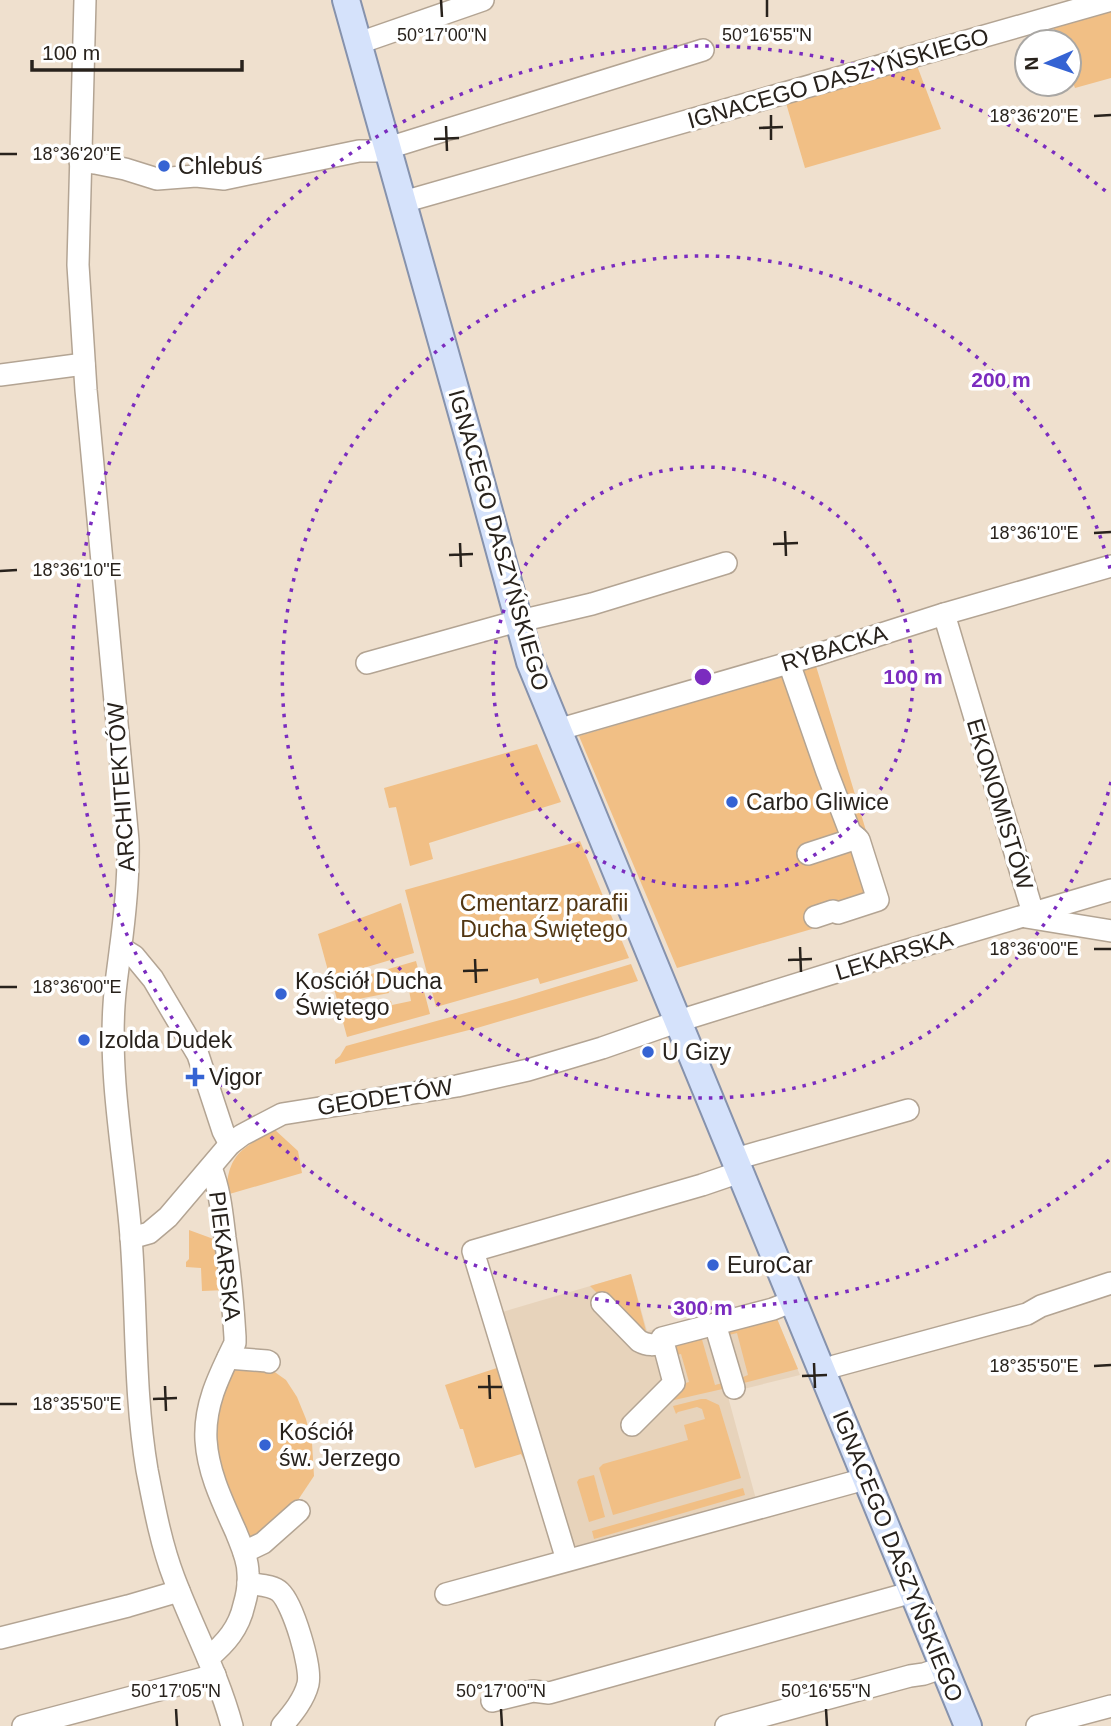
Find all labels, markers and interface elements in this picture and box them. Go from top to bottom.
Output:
street label: IGNACEGO DASZYŃSKIEGO [685,23,991,133]
text: 50°17'00"N [397,25,487,45]
text: 50°16'55"N [722,25,812,45]
scale bar [32,28,242,72]
north arrow [1013,28,1083,98]
text: 100 m [42,41,100,64]
text: N [1021,56,1042,71]
text: 18°36'20"E [989,106,1079,126]
text: 18°36'20"E [32,144,122,164]
place label: Chlebuś [178,153,262,179]
marker: Chlebuś [156,158,172,174]
text: 200 m [971,368,1031,391]
street label: IGNACEGO DASZYŃSKIEGO [444,387,554,693]
text: 18°36'10"E [989,523,1079,543]
text: 18°36'10"E [32,560,122,580]
street label: RYBACKA [778,619,891,676]
centre of rings [691,665,715,689]
text: 100 m [883,665,943,688]
street label: ARCHITEKTÓW [102,701,140,873]
street label: EKONOMISTÓW [962,715,1038,893]
place label: Carbo Gliwice [746,789,889,815]
marker: Carbo Gliwice [724,794,740,810]
park label: Cmentarz parafii Ducha Świętego [460,890,628,942]
street label: LEKARSKA [832,925,956,985]
text: 18°36'00"E [989,939,1079,959]
place label: Kościół Ducha Świętego [295,968,442,1020]
text: 18°36'00"E [32,977,122,997]
marker: Kościół Ducha Świętego [273,986,289,1002]
place label: Izolda Dudek [98,1027,233,1053]
marker: Izolda Dudek [76,1032,92,1048]
place label: U Gizy [662,1039,732,1065]
marker: U Gizy [640,1044,656,1060]
place label: Vigor [209,1064,263,1090]
marker: Vigor [187,1069,203,1085]
street label: GEODETÓW [315,1073,455,1121]
street label: PIEKARSKA [204,1190,246,1323]
place label: EuroCar [727,1252,813,1278]
marker: EuroCar [705,1257,721,1273]
text: 300 m [673,1296,733,1319]
text: 18°35'50"E [989,1356,1079,1376]
text: 18°35'50"E [32,1394,122,1414]
street label: IGNACEGO DASZYŃSKIEGO [828,1407,968,1705]
place label: Kościół św. Jerzego [279,1419,400,1471]
marker: Kościół św. Jerzego [257,1437,273,1453]
text: 50°17'05"N [131,1681,221,1701]
text: 50°17'00"N [456,1681,546,1701]
text: 50°16'55"N [781,1681,871,1701]

